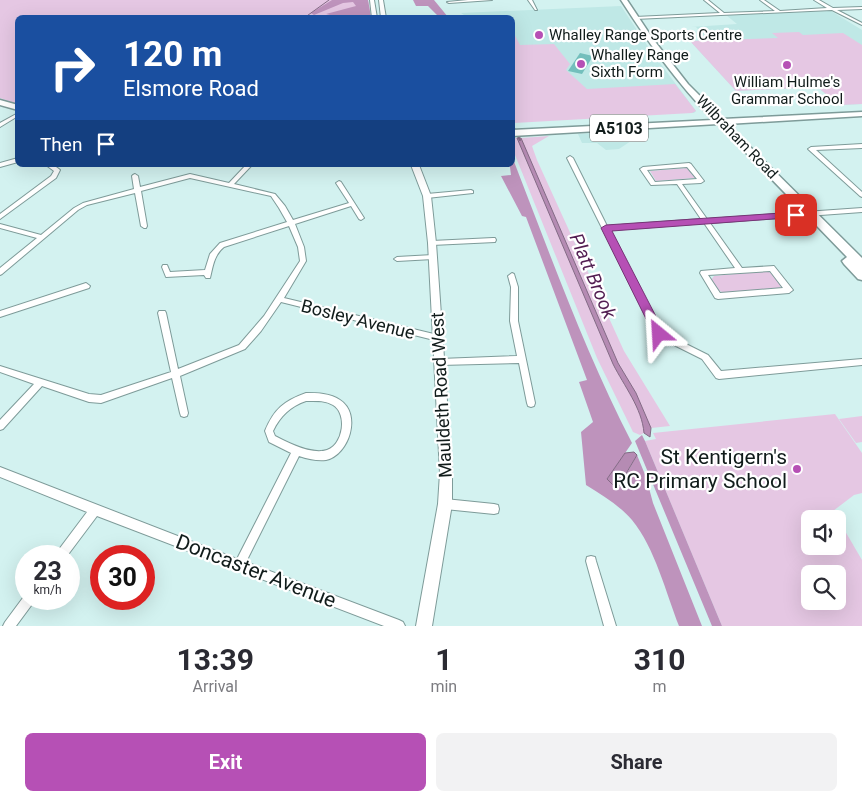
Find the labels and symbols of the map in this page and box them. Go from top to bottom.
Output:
place label: Whalley Range Sports Centre [549,26,742,44]
marker: Whalley Range Sports Centre [533,29,545,41]
place label: Whalley Range Sixth Form [591,46,689,81]
marker: Whalley Range Sixth Form [575,58,587,70]
marker: William Hulme's Grammar School [781,59,793,71]
place label: William Hulme's Grammar School [731,73,843,108]
street label: Wilbraham Road [692,91,782,183]
road number: A5103 [590,115,648,142]
pin [775,194,817,236]
water label: Platt Brook [565,230,622,323]
street label: Bosley Avenue [299,295,417,343]
position arrow [632,307,684,359]
street label: Mauldeth Road West [426,311,456,478]
place label: St Kentigern's RC Primary School [613,445,787,493]
marker: St Kentigern's RC Primary School [791,463,803,475]
street label: Doncaster Avenue [173,529,339,613]
speed limit sign: 30 [90,545,155,610]

